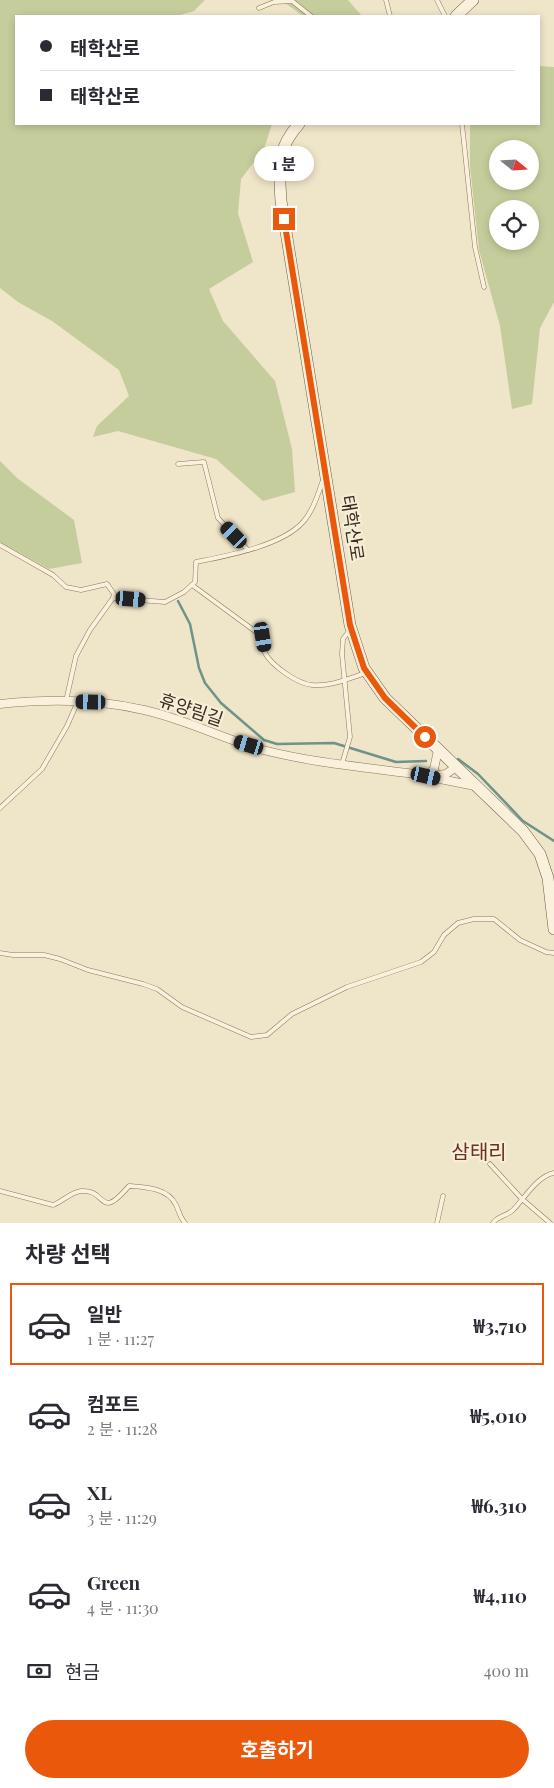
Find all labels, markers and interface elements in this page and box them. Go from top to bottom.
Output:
text: 태학산로 [70,34,140,60]
text: 태학산로 [70,82,140,108]
north arrow [489,140,539,190]
map controls [489,140,539,250]
callout: 1 분 [254,146,314,182]
text: 1 분 [272,153,296,174]
button: locate [489,200,539,250]
route end [273,208,295,230]
street label: 태학산로 [336,493,370,562]
car [218,519,249,551]
car [115,590,146,608]
car [253,621,272,653]
street label: 휴양림길 [156,687,227,731]
car [75,694,106,710]
route start [414,726,436,748]
car [232,733,265,757]
car [409,765,442,787]
district label: 삼태리 [451,1137,507,1164]
text: 차량 선택 [25,1238,111,1268]
text: 일반 [87,1300,122,1326]
icon: car [27,1302,72,1347]
text: ₩3,710 [474,1312,527,1338]
text: 1 분 · 11:27 [87,1328,154,1349]
text: 컴포트 [87,1390,139,1416]
icon: car [27,1392,72,1437]
text: ₩5,010 [470,1402,527,1428]
text: 2 분 · 11:28 [87,1418,158,1439]
text: XL [87,1479,112,1505]
icon: car [27,1482,72,1527]
text: ₩6,310 [472,1492,527,1518]
text: 3 분 · 11:29 [87,1507,157,1528]
text: Green [87,1569,140,1595]
icon: car [27,1572,72,1617]
text: ₩4,110 [474,1582,527,1608]
text: 4 분 · 11:30 [87,1597,159,1618]
icon: cash [25,1657,53,1685]
text: 현금 [65,1658,100,1684]
text: 400 m [484,1660,529,1681]
button: 호출하기 [25,1720,529,1778]

